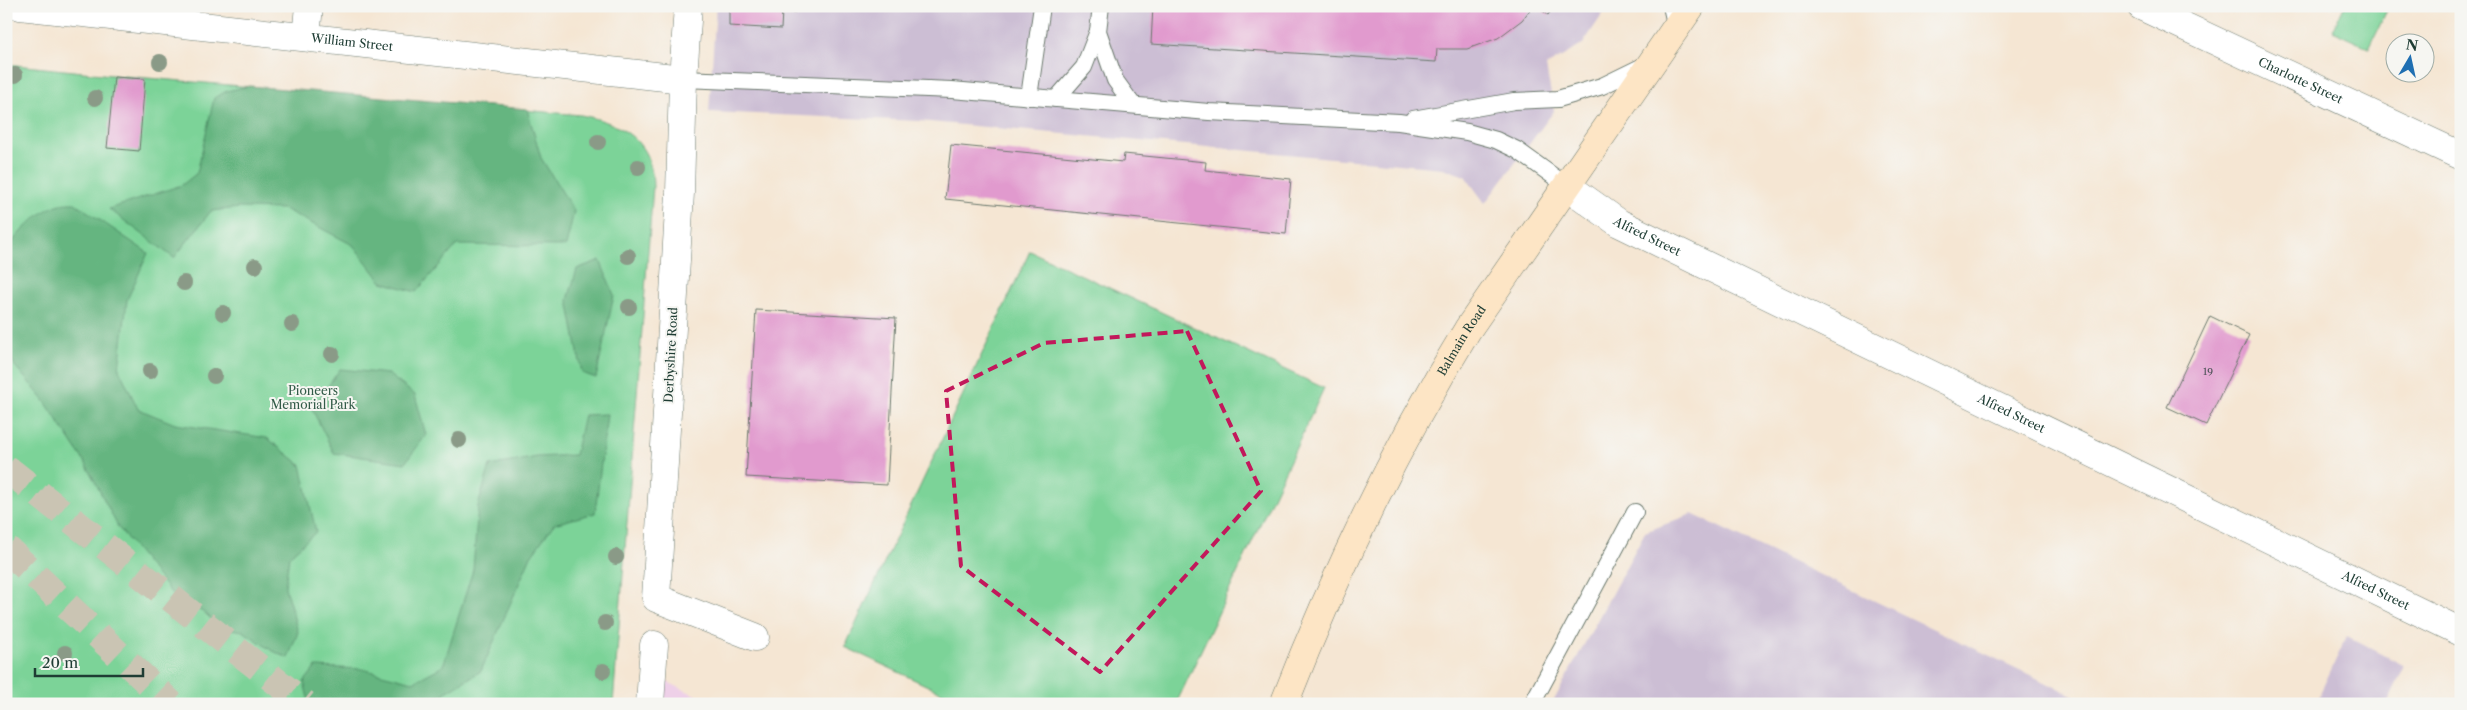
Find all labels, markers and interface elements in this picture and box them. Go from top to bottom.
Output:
street label: William Street [309,30,395,54]
north arrow [2384,32,2434,82]
text: N [2405,35,2419,55]
street label: Charlotte Street [2256,54,2346,107]
street label: Alfred Street [1610,213,1684,259]
street label: Balmain Road [1434,302,1489,378]
street label: Derbyshire Road [661,306,681,403]
house number: 19 [2203,365,2213,378]
park label: Pioneers Memorial Park [271,383,357,412]
street label: Alfred Street [1975,390,2048,436]
street label: Alfred Street [2339,567,2413,613]
scale bar [35,645,142,677]
text: 20 m [42,653,78,672]

